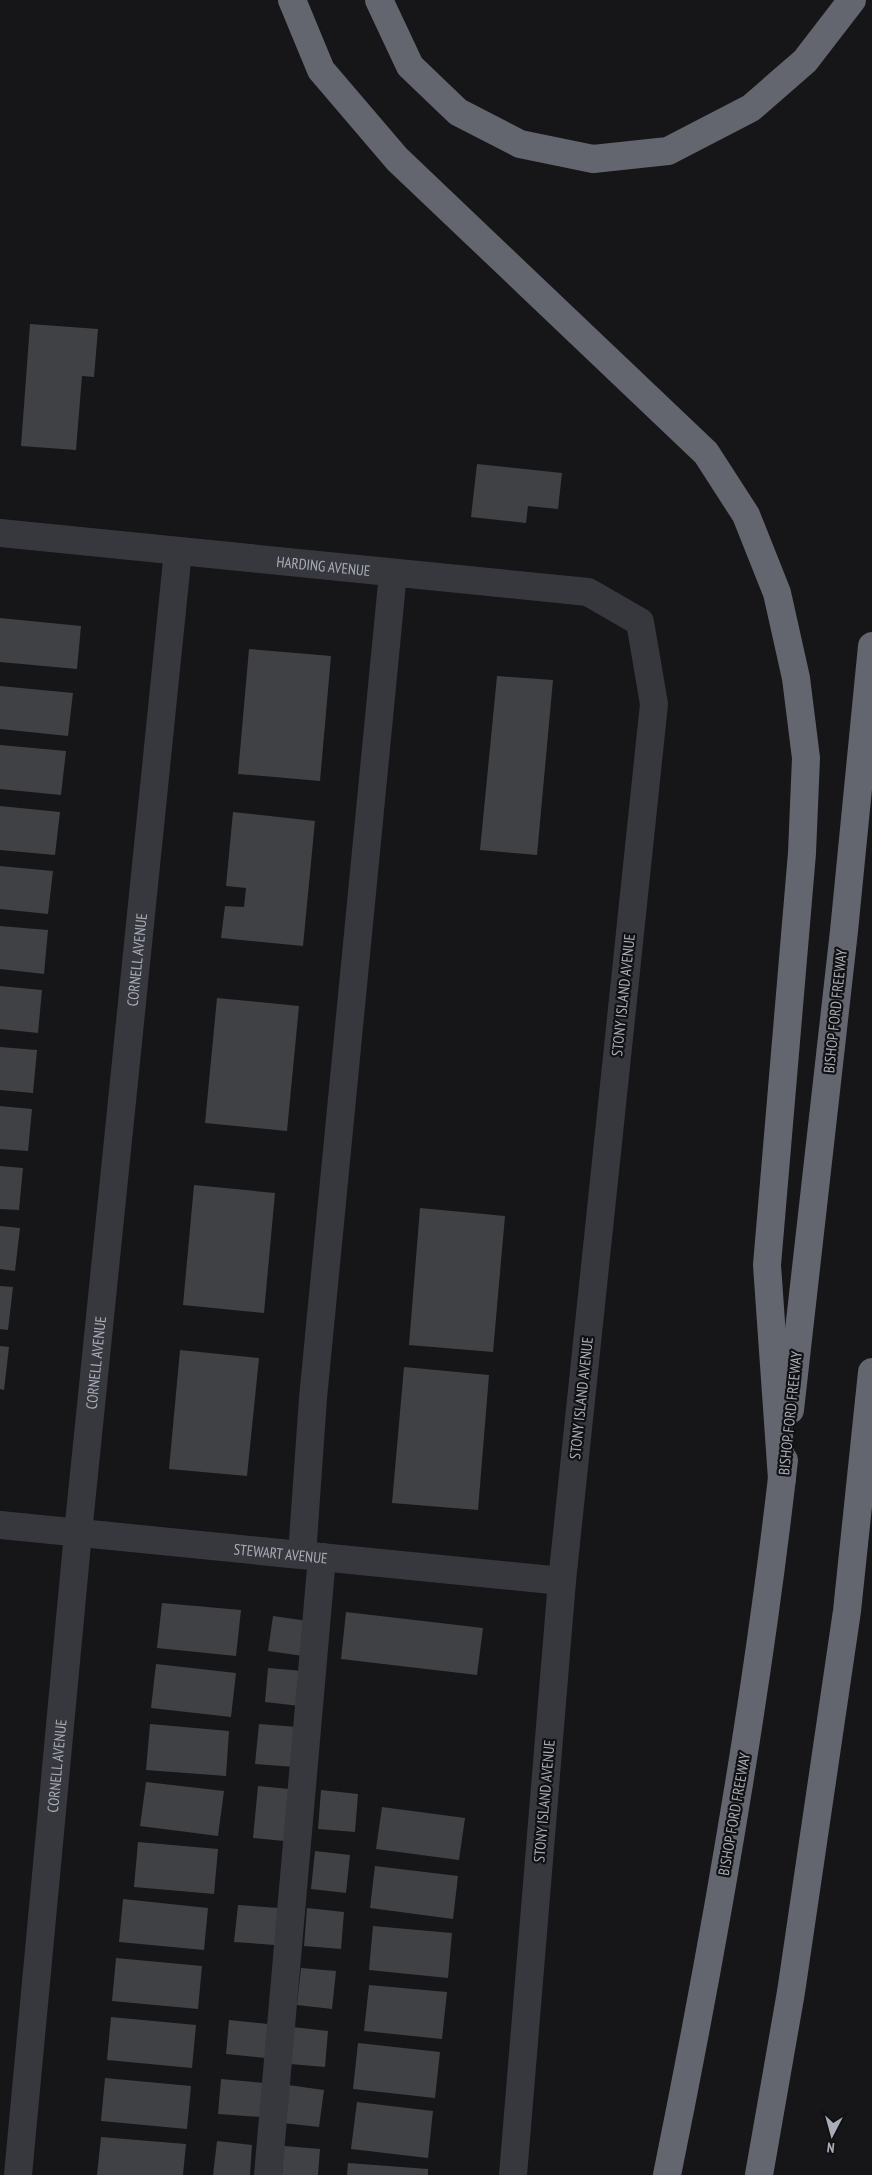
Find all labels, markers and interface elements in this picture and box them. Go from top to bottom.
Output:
street label: HARDING AVENUE [276,551,371,580]
street label: CORNELL AVENUE [122,912,151,1007]
street label: STONY ISLAND AVENUE [607,933,639,1057]
street label: BISHOP FORD FREEWAY [819,948,851,1074]
street label: CORNELL AVENUE [81,1315,110,1410]
street label: STONY ISLAND AVENUE [565,1336,597,1460]
street label: BISHOP FORD FREEWAY [774,1350,806,1476]
street label: STEWART AVENUE [233,1539,328,1567]
street label: CORNELL AVENUE [42,1718,70,1813]
street label: STONY ISLAND AVENUE [529,1739,559,1863]
street label: BISHOP FORD FREEWAY [714,1751,754,1877]
north arrow [807,2110,857,2160]
text: N [826,2139,835,2157]

